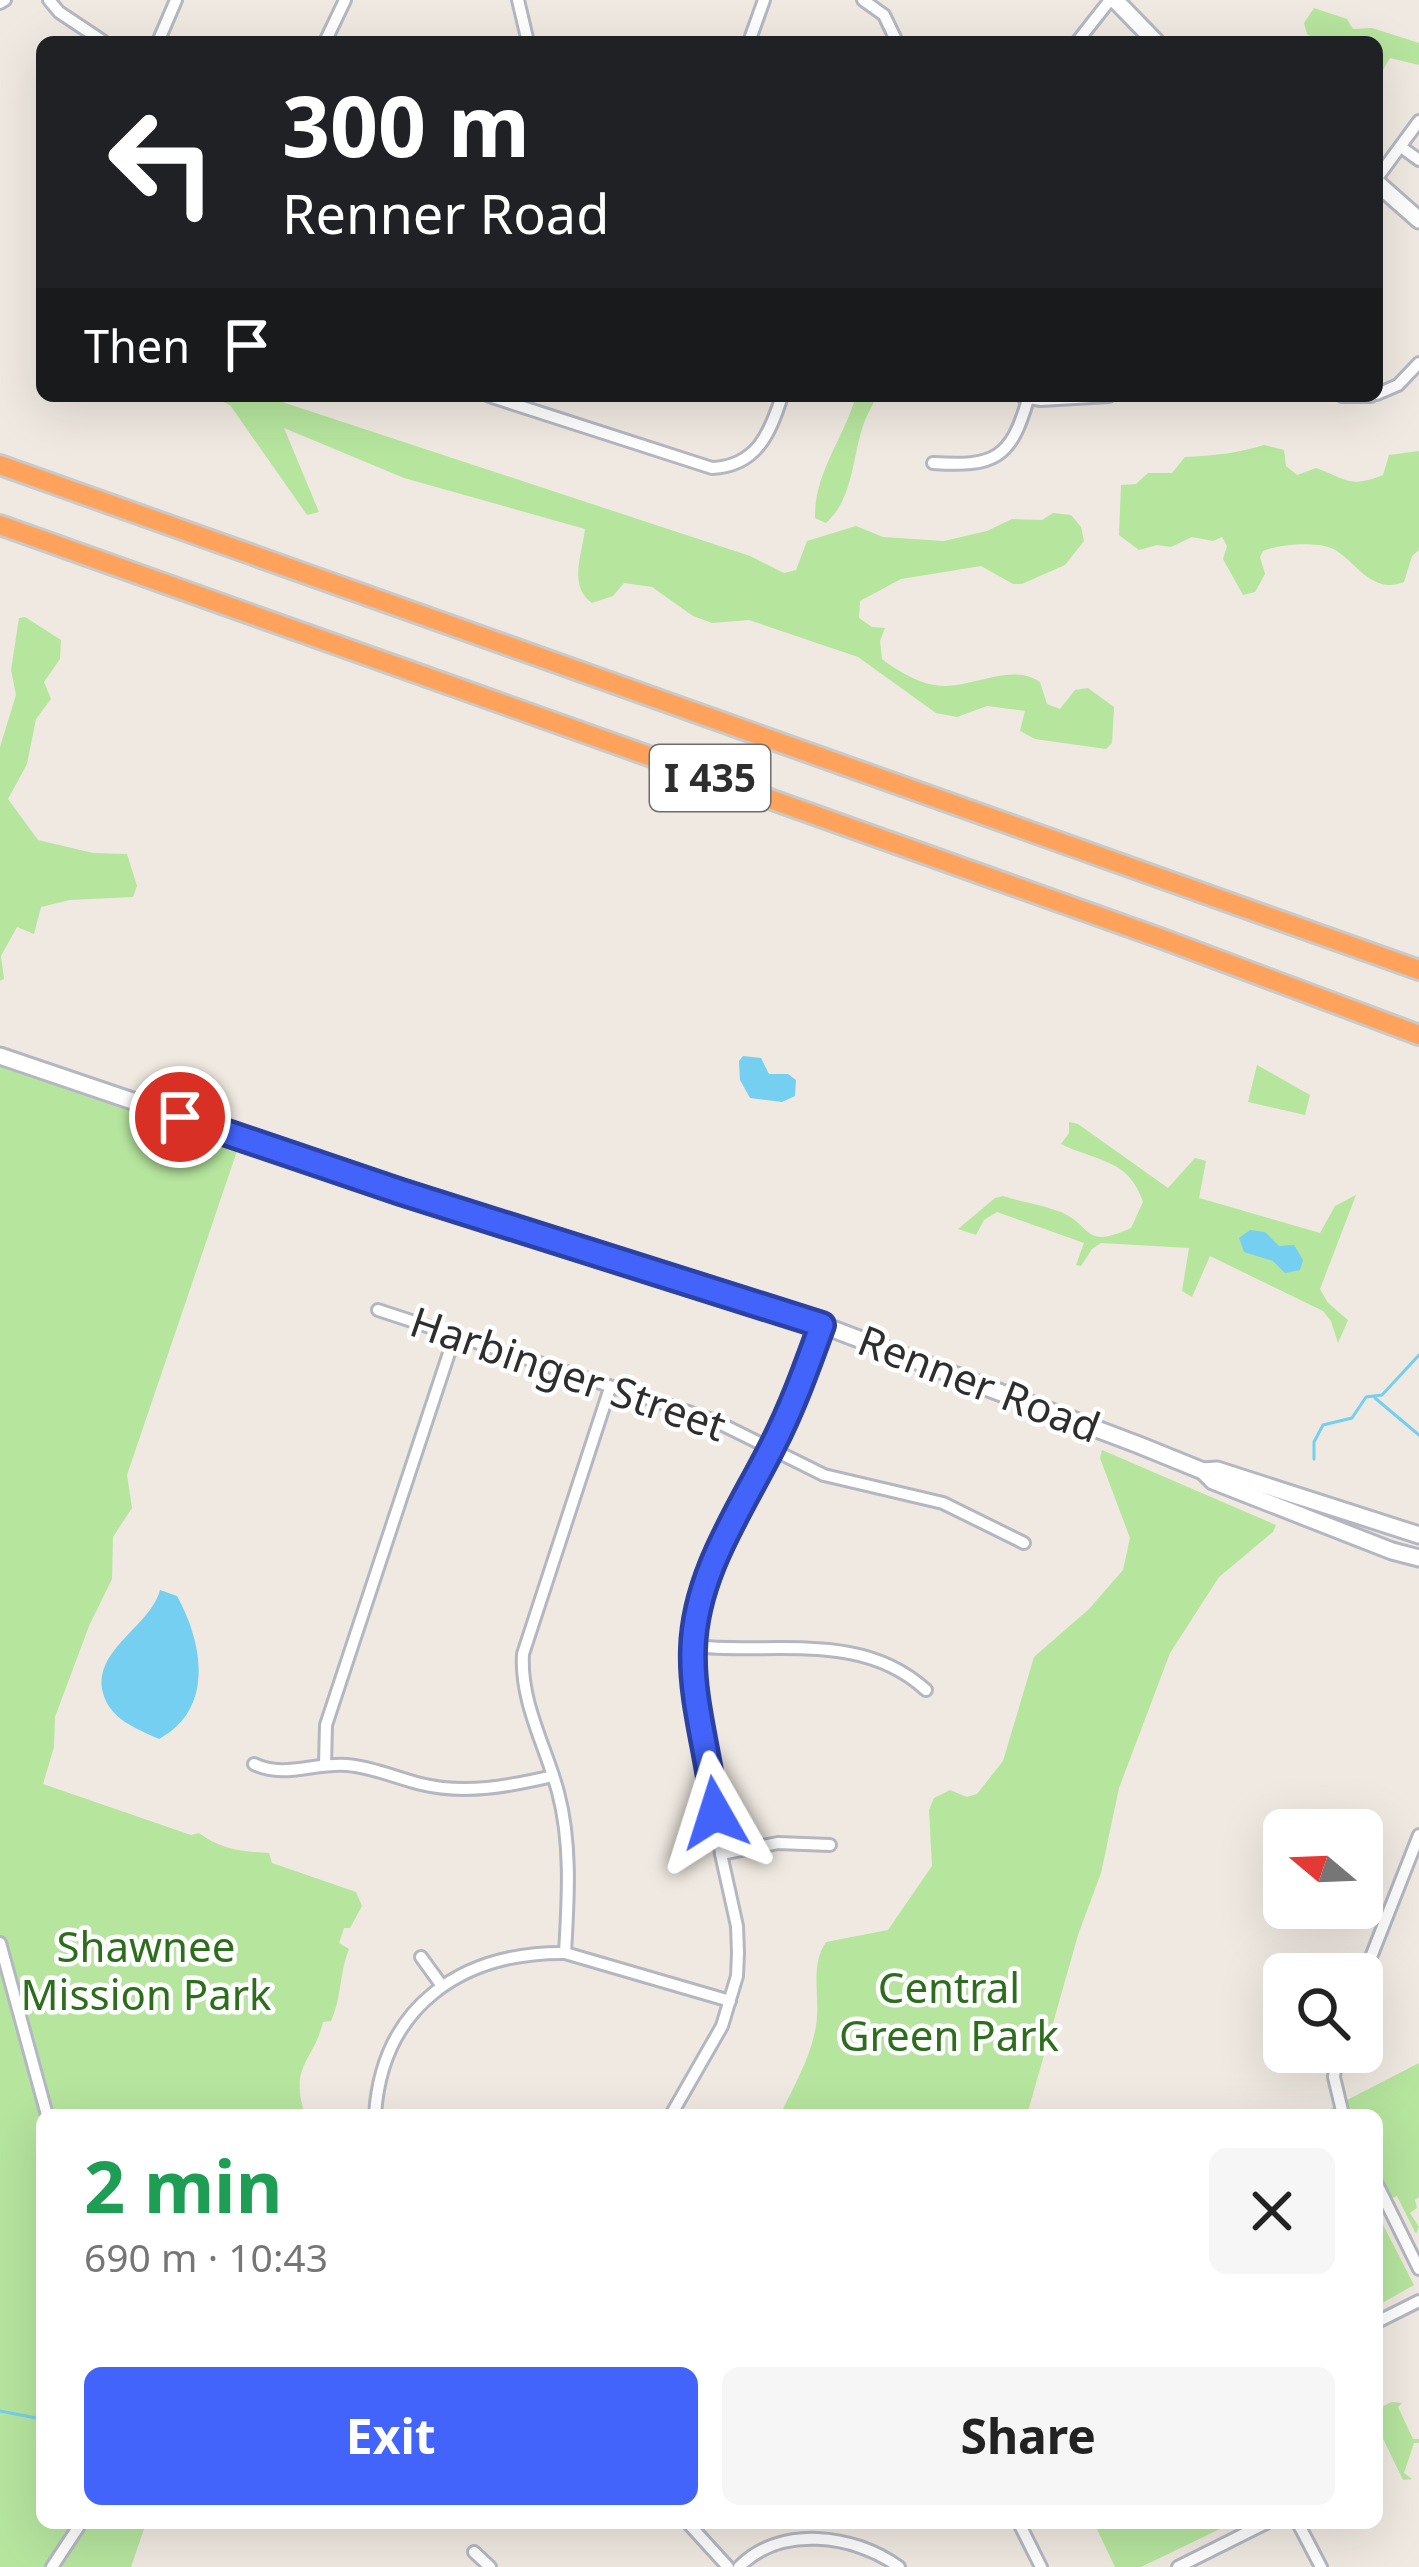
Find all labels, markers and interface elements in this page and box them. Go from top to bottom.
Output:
text: 300 m [282,67,530,182]
icon: left [84,84,240,240]
text: Renner Road [282,176,609,250]
icon: arrive [214,312,280,378]
text: Then [84,315,190,376]
road number: I 435 [650,745,770,811]
pin [129,1066,231,1168]
icon: arrive [147,1084,213,1150]
street label: Harbinger Street [403,1292,734,1453]
street label: Renner Road [850,1310,1109,1455]
position arrow [652,1750,778,1876]
north arrow [1263,1809,1383,1929]
map controls [1263,1809,1383,2073]
park label: Shawnee Mission Park [20,1917,272,2022]
button: search [1263,1953,1383,2073]
park label: Central Green Park [839,1958,1060,2063]
text: 2 min [84,2136,282,2234]
button: close [1209,2148,1335,2274]
text: 690 m · 10:43 [84,2230,328,2283]
button: Exit [84,2367,698,2505]
button: Share [722,2367,1335,2505]

